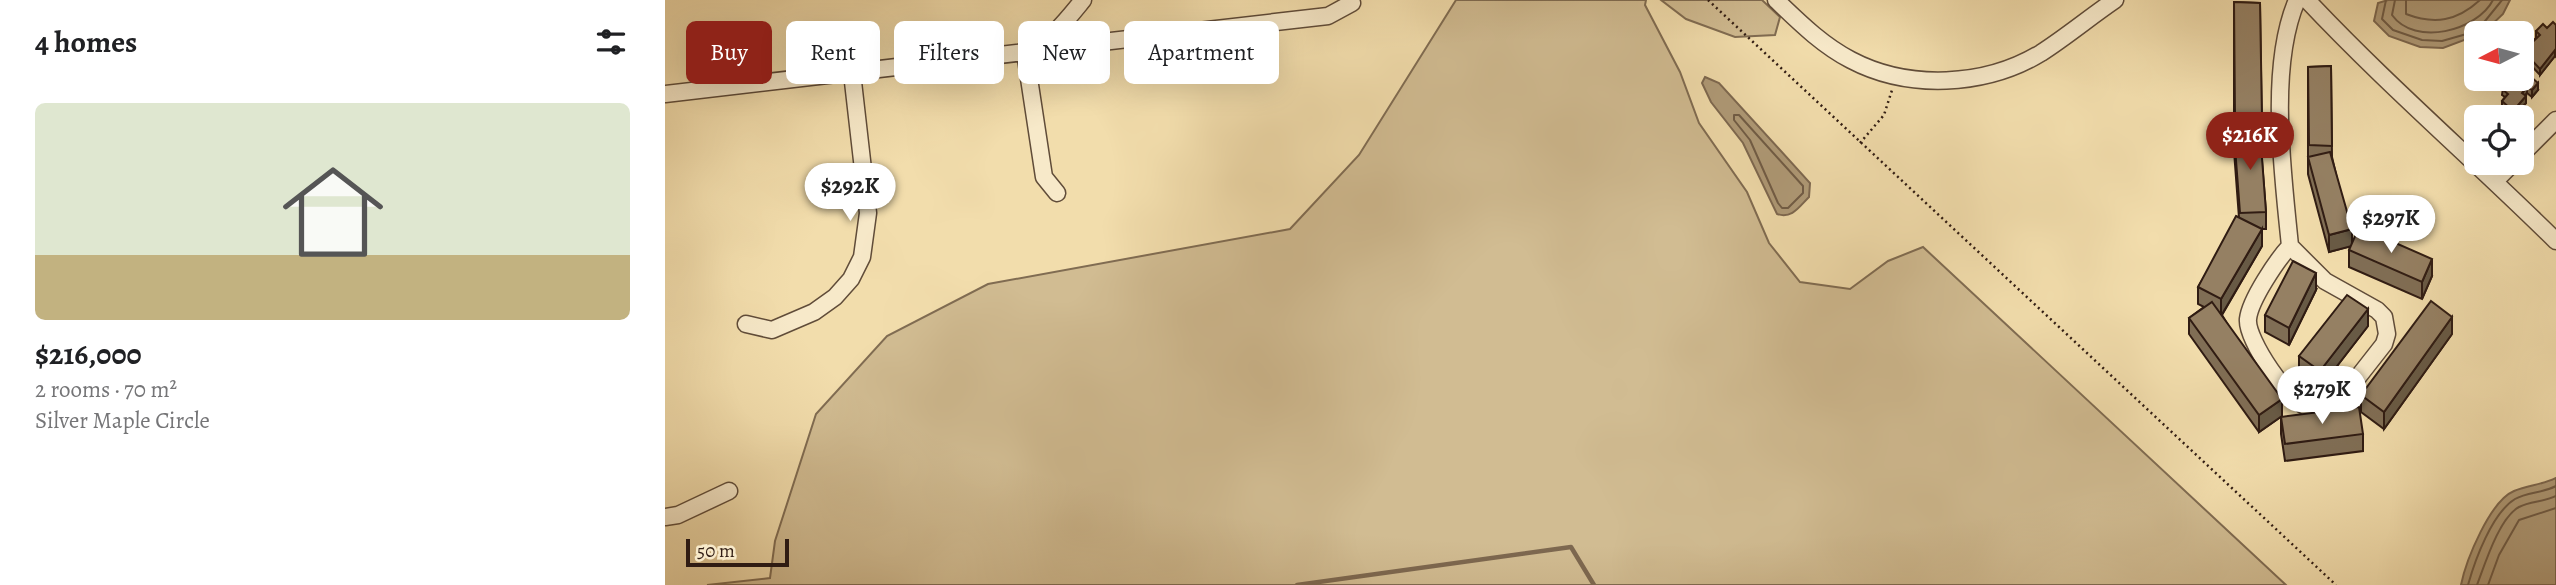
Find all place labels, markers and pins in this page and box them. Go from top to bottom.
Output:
pin: $216K [2201,113,2299,172]
pin: $292K [801,164,899,223]
pin: $297K [2342,196,2440,255]
pin: $279K [2273,366,2371,426]

